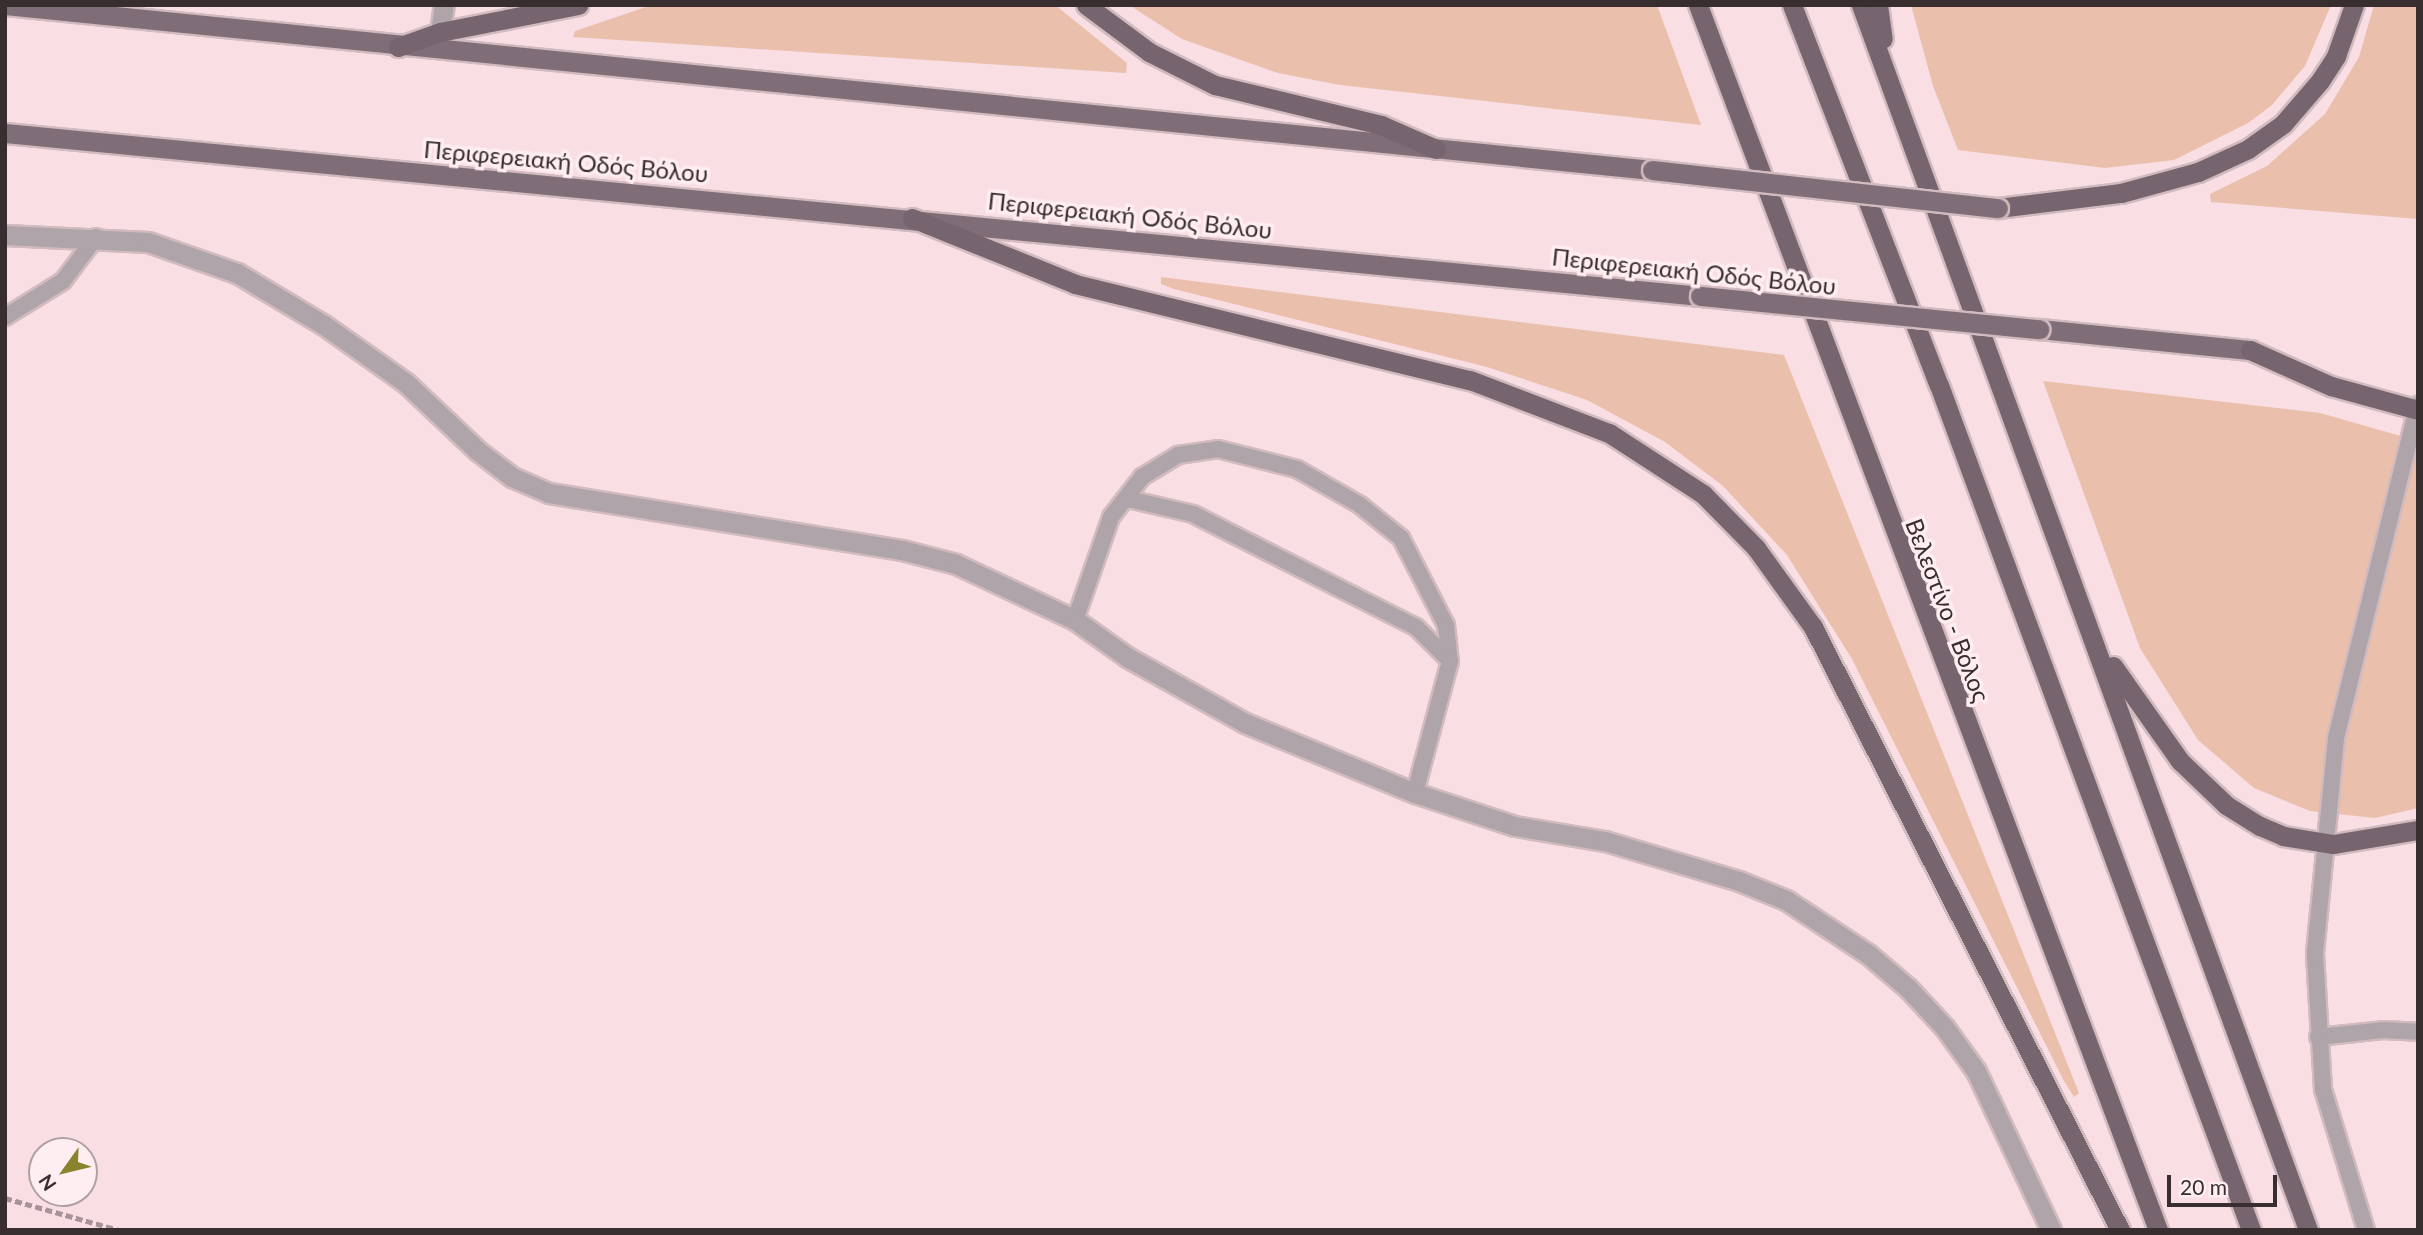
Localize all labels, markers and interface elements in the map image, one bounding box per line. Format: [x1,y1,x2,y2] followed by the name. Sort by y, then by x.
[423,134,709,188] street label: Περιφερειακή Οδός Βόλου
[987,186,1273,244] street label: Περιφερειακή Οδός Βόλου
[1551,242,1837,300] street label: Περιφερειακή Οδός Βόλου
[1900,514,1996,706] street label: Βελεστίνο - Βόλος
[28,1137,98,1207] north arrow
[2171,1162,2281,1206] scale bar
[33,1170,60,1195] text: N
[2180,1174,2227,1199] text: 20 m

